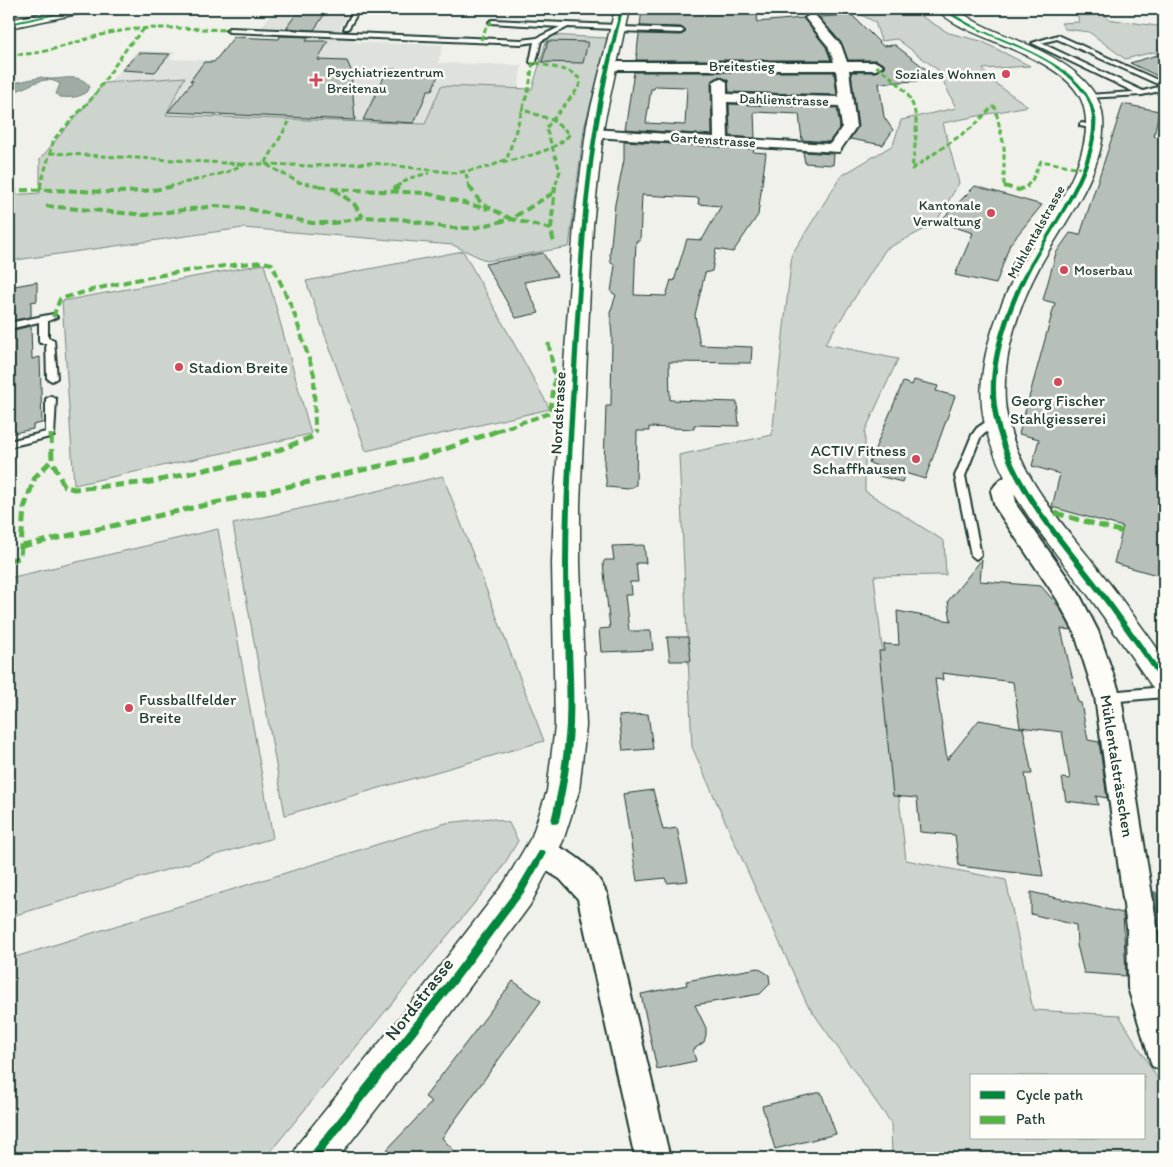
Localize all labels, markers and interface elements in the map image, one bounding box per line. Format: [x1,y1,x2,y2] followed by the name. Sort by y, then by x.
[709,58,776,75] street label: Breitestieg
[327,64,445,97] place label: Psychiatriezentrum Breitenau
[895,66,996,83] place label: Soziales Wohnen
[1000,68,1012,80] marker: Soziales Wohnen
[309,73,323,87] marker: Psychiatriezentrum Breitenau
[739,90,829,110] street label: Dahlienstrasse
[670,129,757,151] street label: Gartenstrasse
[1003,182,1069,282] street label: Mühlentalstrasse
[913,197,982,230] place label: Kantonale Verwaltung
[985,207,997,219] marker: Kantonale Verwaltung
[1074,262,1133,279] place label: Moserbau
[1058,264,1070,276] marker: Moserbau
[189,358,288,377] place label: Stadion Breite
[173,361,185,373] marker: Stadion Breite
[546,371,570,455] street label: Nordstrasse
[1052,376,1064,388] marker: Georg Fischer Stahlgiesserei
[1010,391,1106,428] place label: Georg Fischer Stahlgiesserei
[811,441,906,478] place label: ACTIV Fitness Schaffhausen
[910,453,922,465] marker: ACTIV Fitness Schaffhausen
[139,690,237,727] place label: Fussballfelder Breite
[1096,693,1138,839] street label: Mühlentalsträsschen
[123,702,135,714] marker: Fussballfelder Breite
[380,953,458,1045] street label: Nordstrasse
[970,1074,1146,1140] legend
[1016,1086,1083,1104] text: Cycle path
[1016,1110,1045,1128] text: Path

